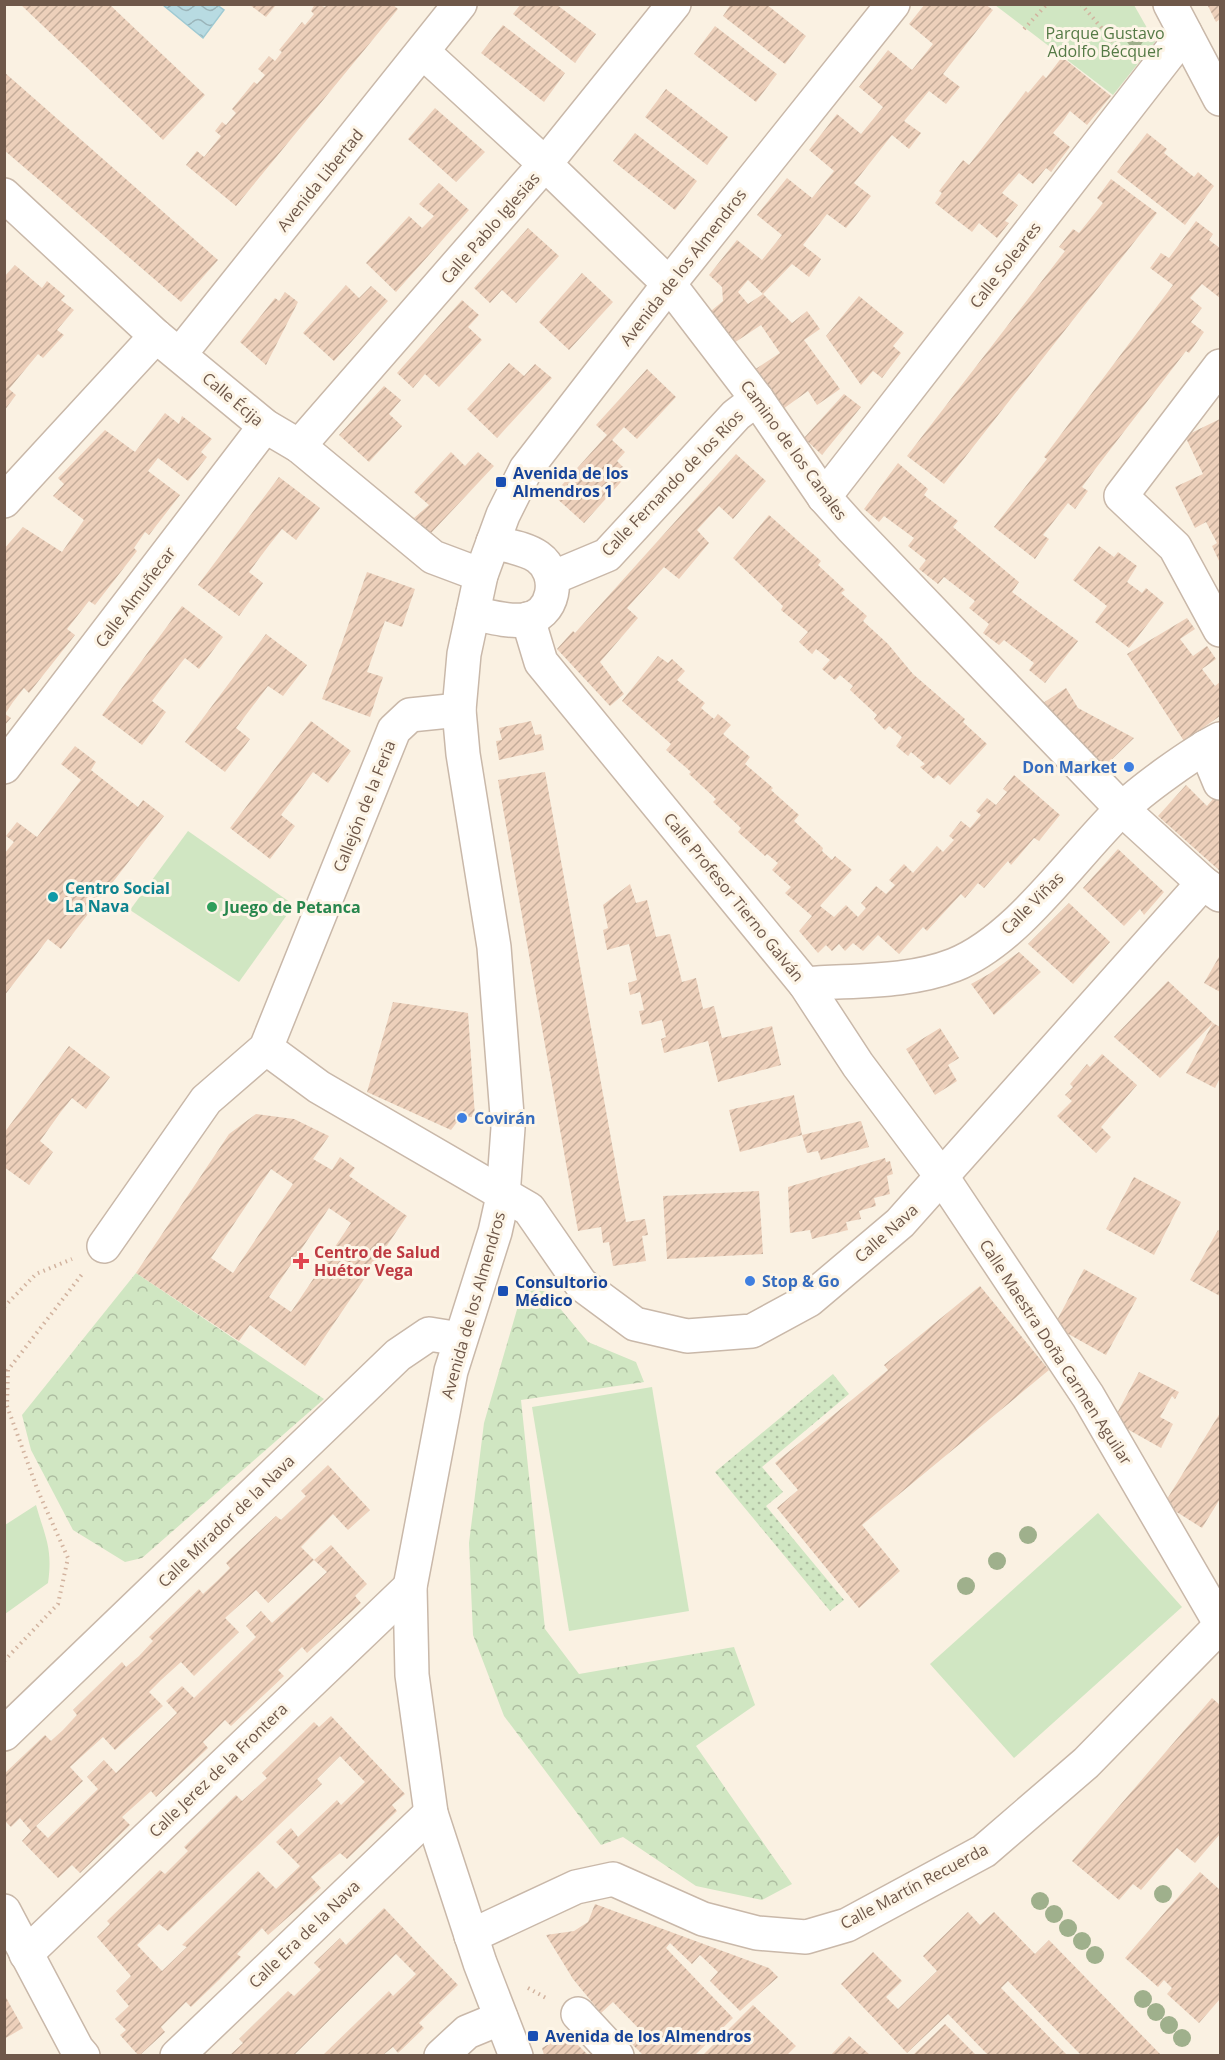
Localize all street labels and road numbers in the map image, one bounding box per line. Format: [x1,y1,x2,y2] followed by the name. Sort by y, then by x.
[272,124,368,236] street label: Avenida Libertad
[436,168,544,288] street label: Calle Pablo Iglesias
[615,184,751,350] street label: Avenida de los Almendros
[964,217,1046,313] street label: Calle Soleares
[198,367,268,431] street label: Calle Écija
[736,376,852,524] street label: Camino de los Canales
[596,405,748,561] street label: Calle Fernando de los Ríos
[90,542,180,652] street label: Calle Almuñecar
[328,737,400,875] street label: Callejón de la Feria
[659,808,809,986] street label: Calle Profesor Tierno Galván
[996,867,1068,939] street label: Calle Viñas
[850,1199,922,1267] street label: Calle Nava
[436,1209,510,1401] street label: Avenida de los Almendros
[975,1235,1138,1469] street label: Calle Maestra Doña Carmen Aguilar
[153,1450,299,1592] street label: Calle Mirador de la Nava
[144,1698,292,1842] street label: Calle Jerez de la Frontera
[836,1838,992,1934] street label: Calle Martín Recuerda
[244,1875,364,1993] street label: Calle Era de la Nava

